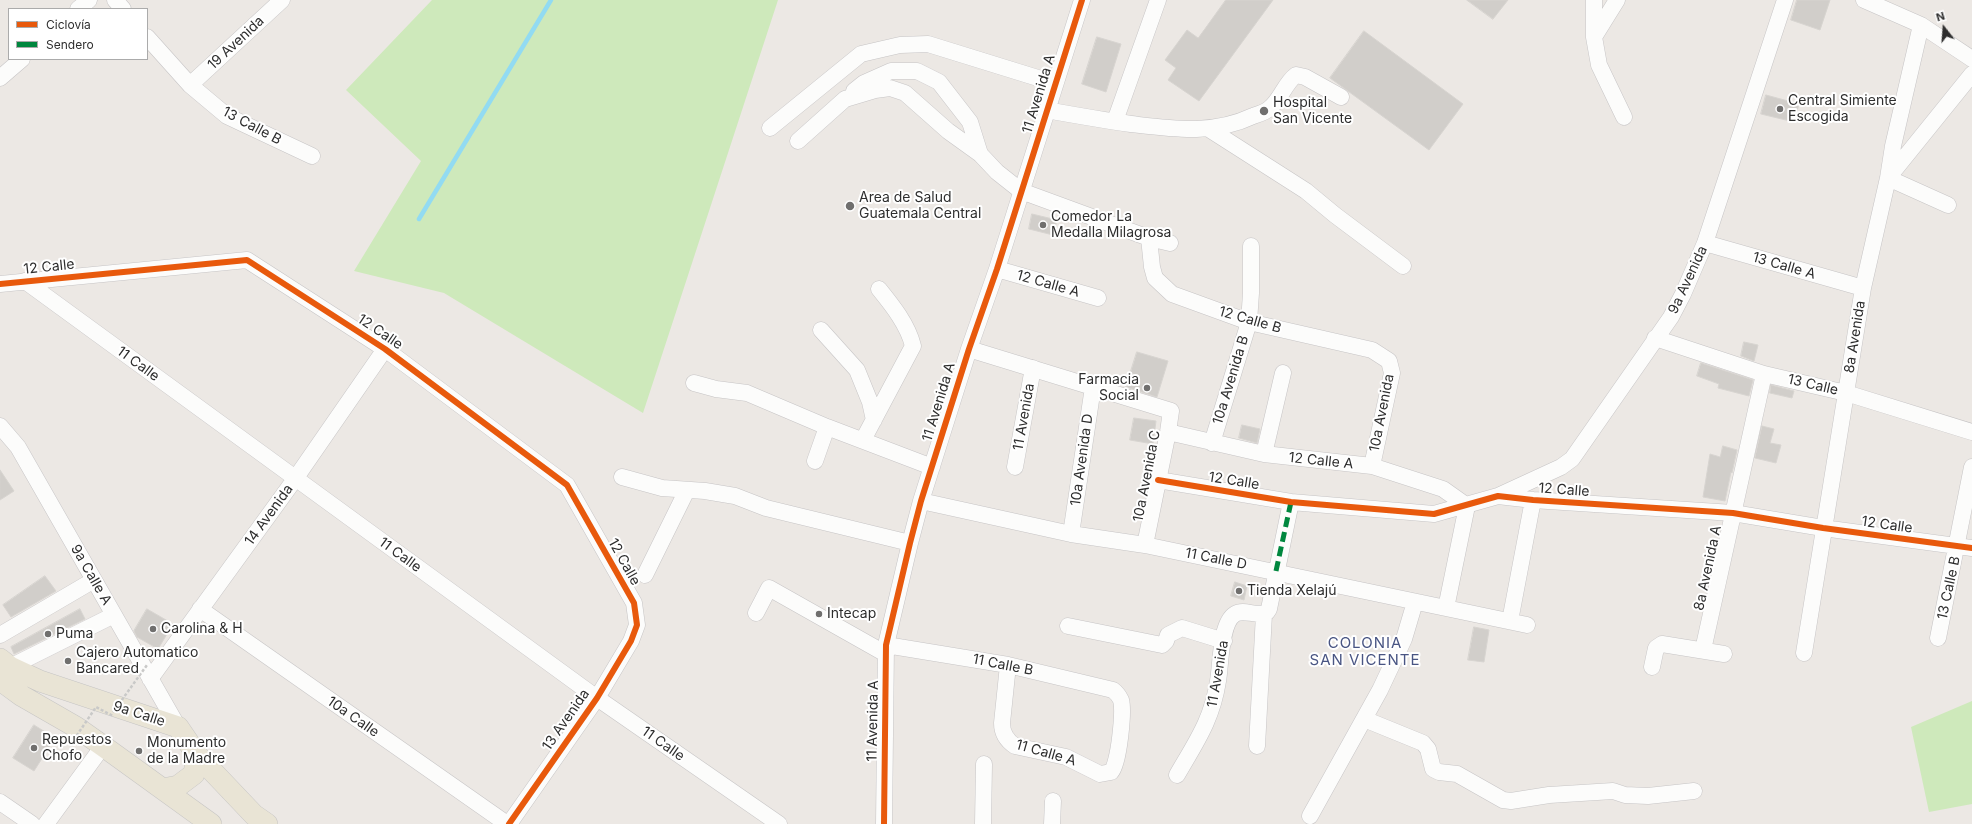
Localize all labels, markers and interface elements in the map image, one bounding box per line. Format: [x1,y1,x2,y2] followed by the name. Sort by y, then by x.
[8,8,148,60] legend
[1924,8,1964,48] north arrow
[1934,9,1947,24] text: N
[204,13,268,73] street label: 19 Avenida
[46,17,91,32] text: Ciclovía
[46,37,94,52] text: Sendero
[1019,53,1059,135] street label: 11 Avenida A
[1788,93,1897,126] place label: Central Simiente Escogida
[1273,95,1352,128] place label: Hospital San Vicente
[220,103,284,149] street label: 13 Calle B
[1775,104,1785,114] marker: Central Simiente Escogida
[1258,105,1270,117] marker: Hospital San Vicente
[859,190,981,222] place label: Area de Salud Guatemala Central
[844,200,856,212] marker: Area de Salud Guatemala Central
[1051,209,1171,242] place label: Comedor La Medalla Milagrosa
[1038,220,1048,230] marker: Comedor La Medalla Milagrosa
[1665,243,1711,317] street label: 9a Avenida
[1750,249,1818,283] street label: 13 Calle A
[23,256,75,278] street label: 12 Calle
[1015,267,1081,301] street label: 12 Calle A
[1841,300,1869,374] street label: 8a Avenida
[1217,303,1283,337] street label: 12 Calle B
[354,311,406,353] street label: 12 Calle
[1210,334,1252,426] street label: 10a Avenida B
[114,343,162,385] street label: 11 Calle
[919,361,959,443] street label: 11 Avenida A
[1786,371,1840,399] street label: 13 Calle
[1078,372,1139,404] place label: Farmacia Social
[1366,373,1398,453] street label: 10a Avenida
[1010,382,1038,452] street label: 11 Avenida
[1142,383,1152,393] marker: Farmacia Social
[1067,413,1097,507] street label: 10a Avenida D
[1130,429,1164,523] street label: 10a Avenida C
[1288,449,1354,473] street label: 12 Calle A
[1207,469,1261,493] street label: 12 Calle
[1538,480,1590,500] street label: 12 Calle
[241,481,297,549] street label: 14 Avenida
[1860,513,1914,537] street label: 12 Calle
[1691,524,1725,612] street label: 8a Avenida A
[376,534,424,576] street label: 11 Calle
[604,536,644,588] street label: 12 Calle
[67,542,115,608] street label: 9a Calle A
[1184,545,1248,573] street label: 11 Calle D
[1934,555,1964,621] street label: 13 Calle B
[1247,583,1336,599] place label: Tienda Xelajú
[1234,586,1244,596] marker: Tienda Xelajú
[827,606,876,622] place label: Intecap
[814,609,824,619] marker: Intecap
[161,621,243,637] place label: Carolina & H
[148,624,158,634] marker: Carolina & H
[56,626,93,642] place label: Puma
[43,629,53,639] marker: Puma
[1310,634,1420,669] district label: COLONIA SAN VICENTE
[1204,639,1232,709] street label: 11 Avenida
[76,645,198,678] place label: Cajero Automatico Bancared
[971,651,1035,679] street label: 11 Calle B
[63,656,73,666] marker: Cajero Automatico Bancared
[864,680,882,762] street label: 11 Avenida A
[539,686,593,754] street label: 13 Avenida
[324,693,382,741] street label: 10a Calle
[111,698,167,730] street label: 9a Calle
[638,723,688,765] street label: 11 Calle
[42,732,112,764] place label: Repuestos Chofo
[147,735,226,768] place label: Monumento de la Madre
[1014,736,1078,770] street label: 11 Calle A
[29,743,39,753] marker: Repuestos Chofo
[134,746,144,756] marker: Monumento de la Madre

